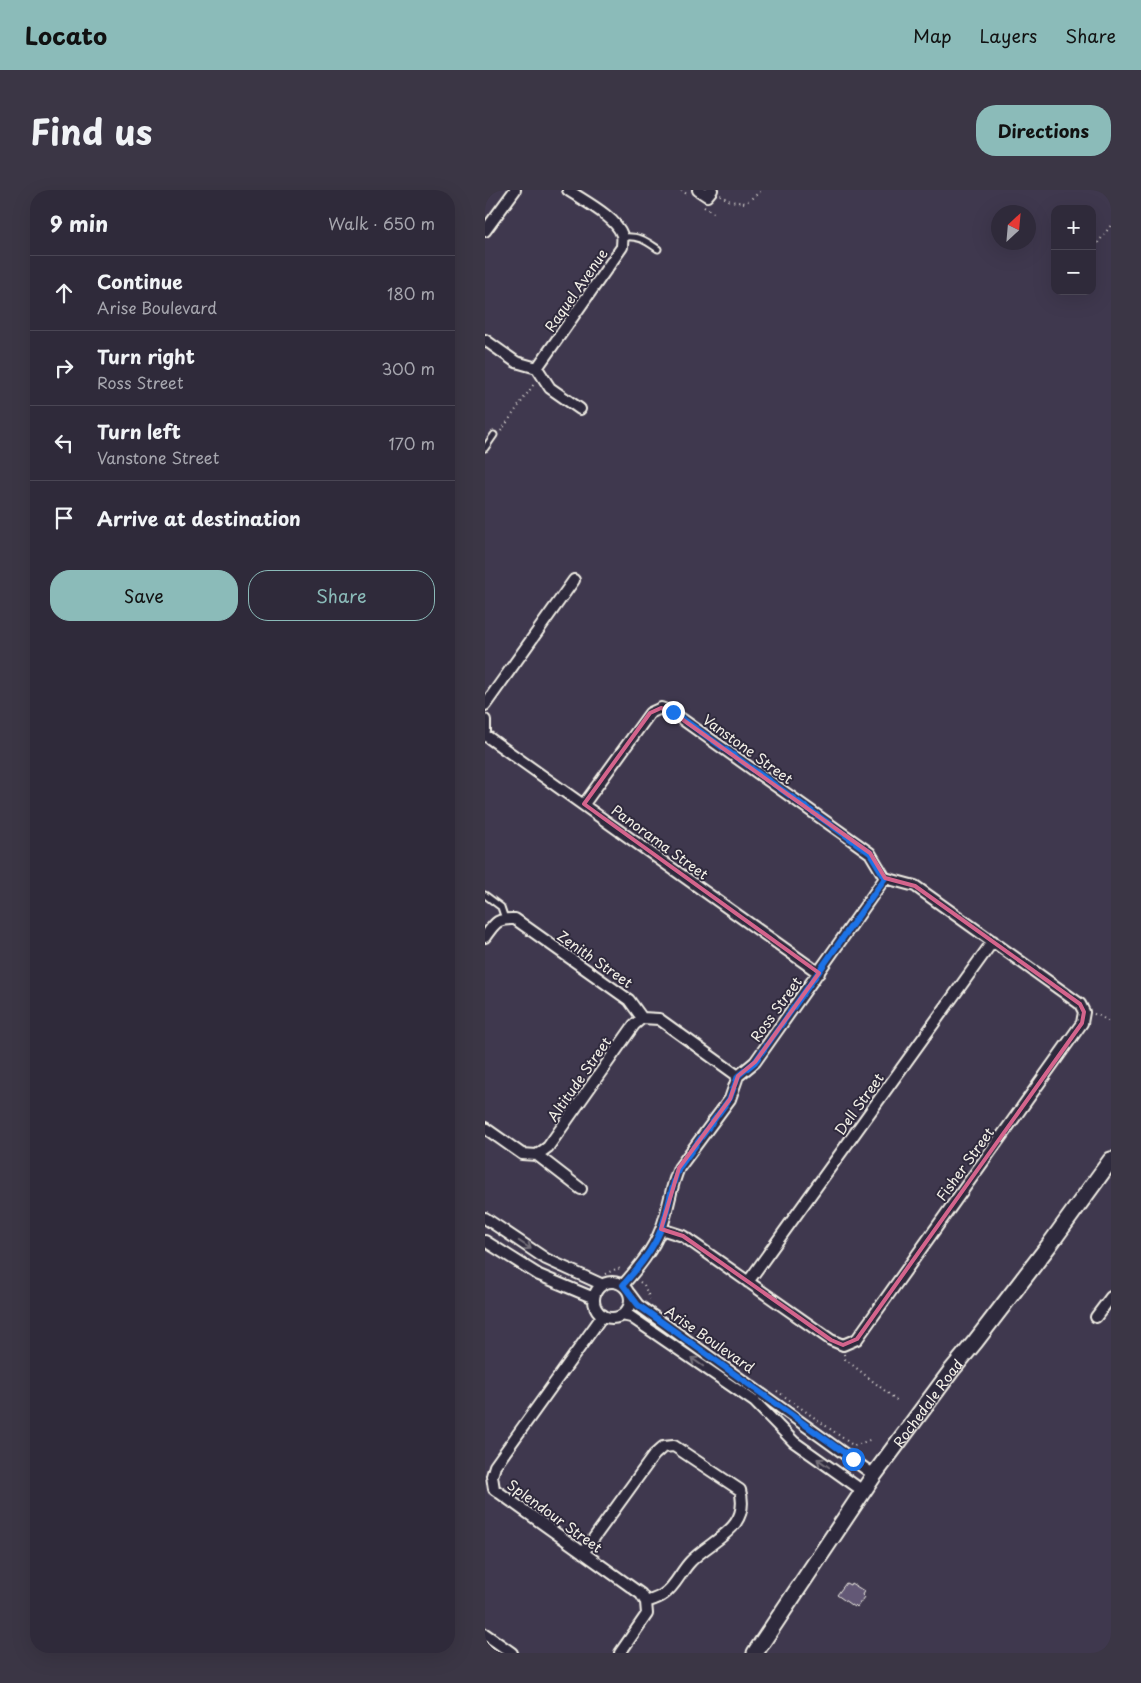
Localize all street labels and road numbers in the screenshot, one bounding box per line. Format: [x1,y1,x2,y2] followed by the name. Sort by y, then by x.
[539,244,613,336] street label: Raquel Avenue
[699,709,798,789] street label: Vanstone Street
[607,800,713,885] street label: Panorama Street
[553,925,637,993] street label: Zenith Street
[745,972,807,1046] street label: Ross Street
[542,1032,616,1126] street label: Altitude Street
[829,1068,889,1139] street label: Dell Street
[931,1122,999,1205] street label: Fisher Street
[661,1300,759,1378] street label: Arise Boulevard
[888,1354,968,1451] street label: Rochedale Road
[503,1474,607,1558] street label: Splendour Street

